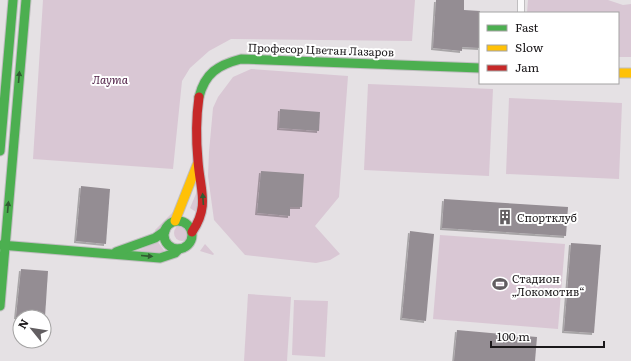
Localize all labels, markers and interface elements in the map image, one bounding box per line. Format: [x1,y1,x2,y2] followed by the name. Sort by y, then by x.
[479,12,619,84] legend
[515,18,539,36] text: Fast
[248,38,394,60] street label: Професор Цветан Лазаров
[515,38,544,56] text: Slow
[515,58,540,76] text: Jam
[16,71,23,83] one-way arrow
[92,71,129,87] park label: Лаута
[199,193,206,205] one-way arrow
[5,201,12,213] one-way arrow
[496,208,514,226] building icon: Спортклуб
[517,209,577,225] place label: Спортклуб
[141,253,153,260] one-way arrow
[512,270,585,299] place label: Стадион „Локомотив“
[491,275,509,293] sports icon: Стадион „Локомотив“
[12,309,52,349] north arrow
[13,316,32,331] text: N
[491,323,604,349] scale bar
[497,327,530,345] text: 100 m

